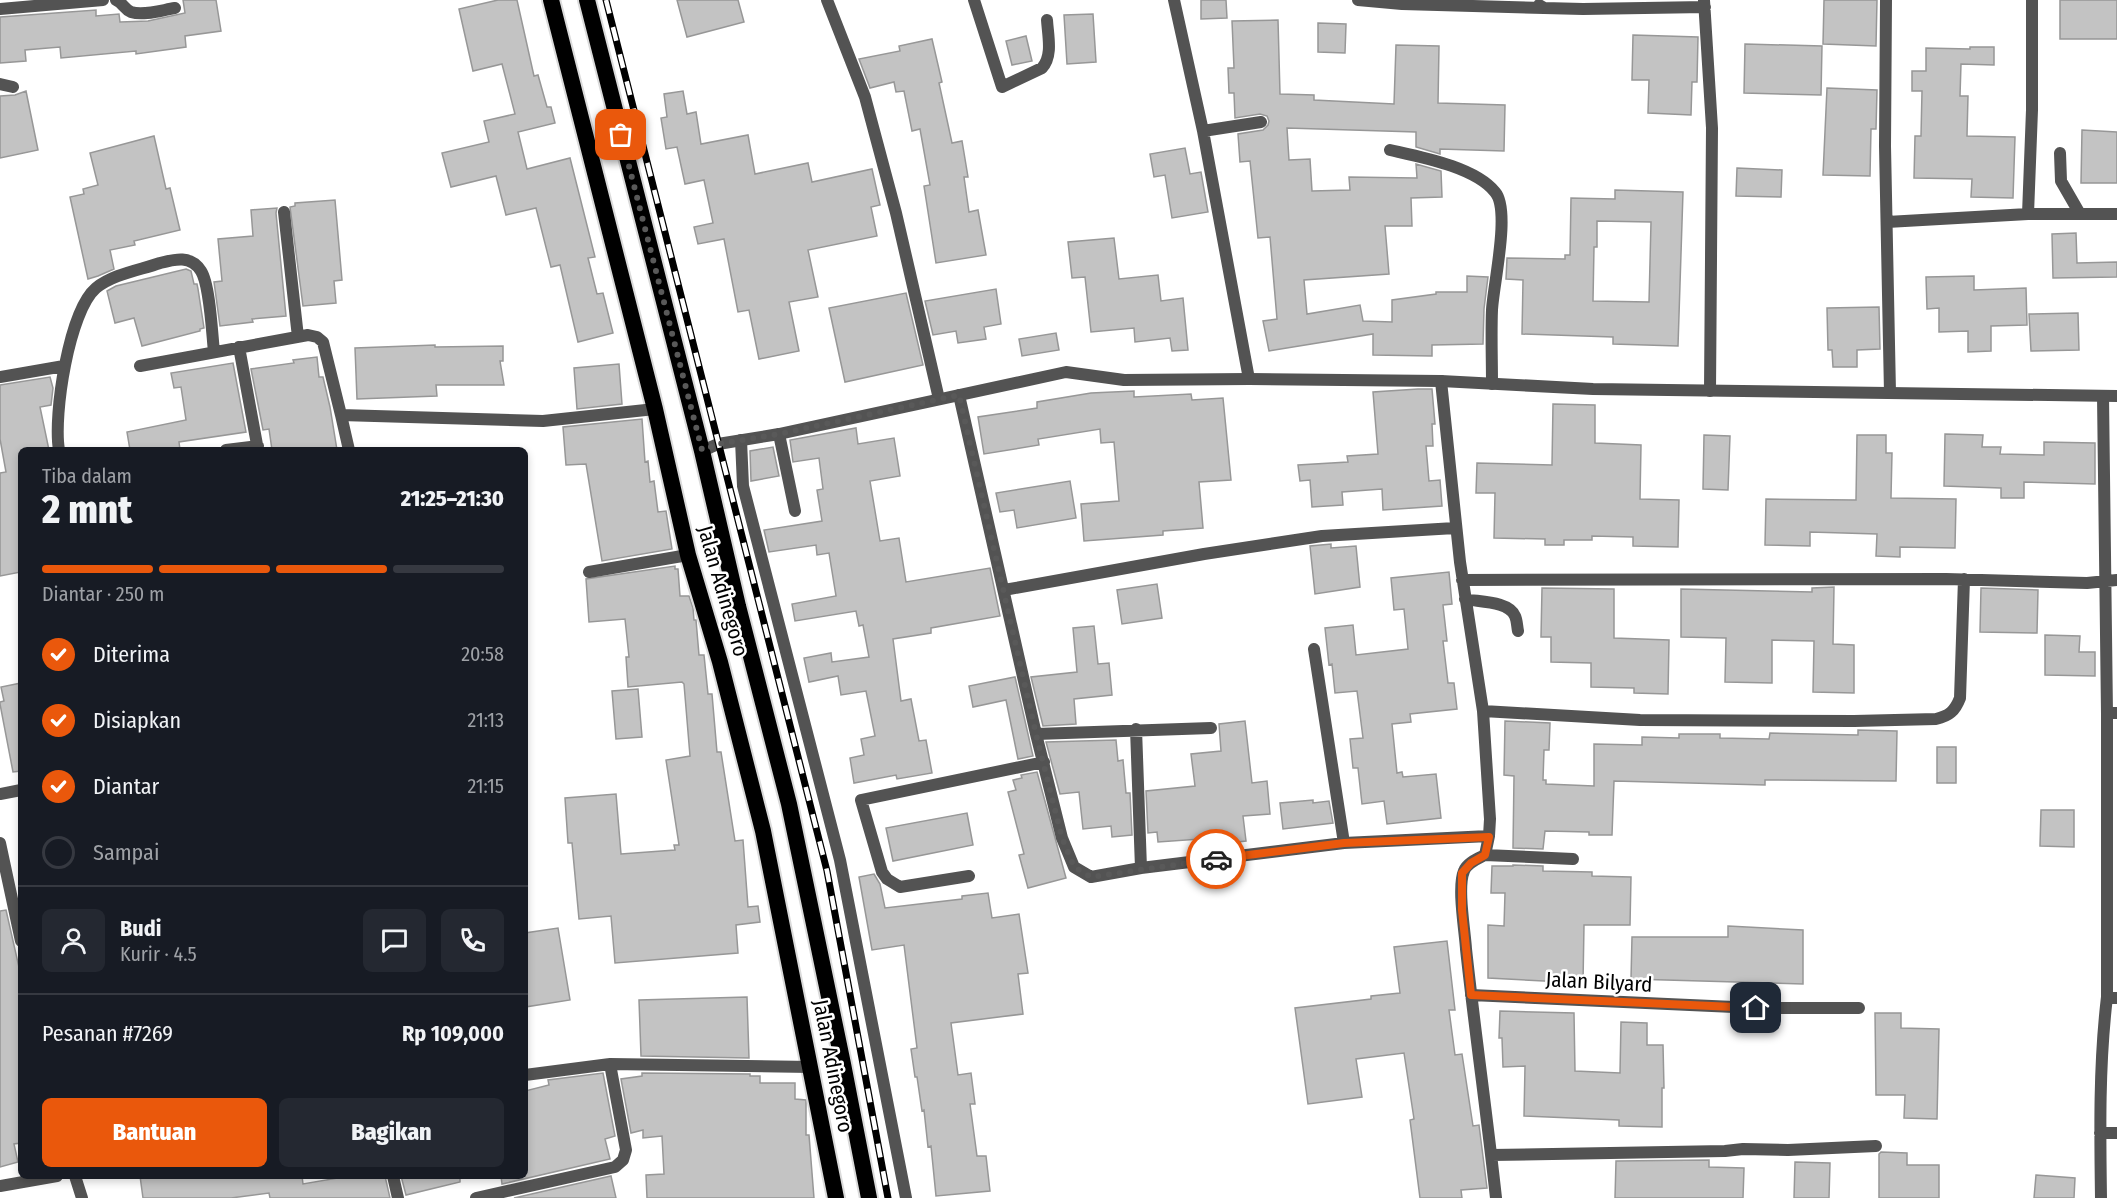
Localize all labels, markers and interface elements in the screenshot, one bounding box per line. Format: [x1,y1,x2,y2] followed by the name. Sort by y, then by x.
[595,109,646,160] pin
[604,118,637,151] icon: bag
[42,464,132,488] text: Tiba dalam
[401,485,504,512] text: 21:25–21:30
[42,487,132,533] text: 2 mnt
[692,523,754,659] street label: Jalan Adinegoro
[42,582,164,606] text: Diantar · 250 m
[42,638,75,671] icon: check
[93,641,170,668] text: Diterima
[461,642,504,666] text: 20:58
[42,704,75,737] icon: check
[93,707,181,734] text: Disiapkan
[468,708,504,732] text: 21:13
[42,770,75,803] icon: check
[93,773,159,800] text: Diantar
[467,774,504,798] text: 21:15
[1186,829,1246,889] courier
[93,839,159,866] text: Sampai
[1200,843,1233,876] icon: car
[42,909,105,972] button: person
[363,909,426,972] button: chat
[441,909,504,972] button: phone
[120,915,161,942] text: Budi
[120,942,197,966] text: Kurir · 4.5
[1545,966,1653,998] street label: Jalan Bilyard
[1730,982,1781,1033] pin
[1739,991,1772,1024] icon: home
[807,997,859,1135] street label: Jalan Adinegoro
[42,1020,173,1047] text: Pesanan #7269
[402,1020,504,1047] text: Rp 109,000
[42,1098,267,1167] button: Bantuan
[279,1098,504,1167] button: Bagikan

